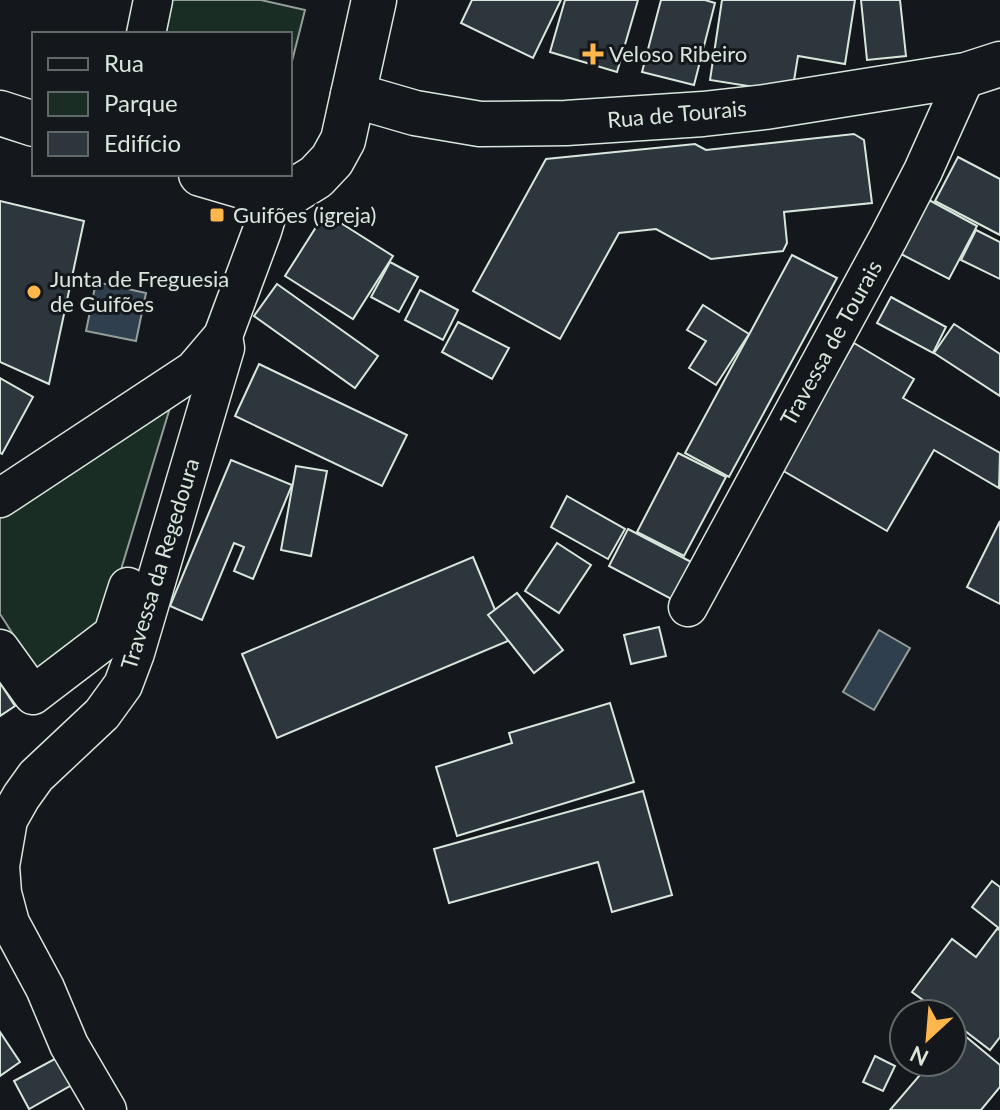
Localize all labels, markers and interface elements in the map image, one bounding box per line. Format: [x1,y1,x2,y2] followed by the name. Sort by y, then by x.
[32,32,292,176] legend
[609,40,747,67] place label: Veloso Ribeiro
[584,45,602,63] marker: Veloso Ribeiro
[104,48,144,77] text: Rua
[104,88,178,117] text: Parque
[606,94,748,133] street label: Rua de Tourais
[104,128,181,157] text: Edifício
[233,201,377,228] place label: Guifões (igreja)
[208,206,226,224] marker: Guifões (igreja)
[774,255,887,430] street label: Travessa de Tourais
[50,265,229,317] place label: Junta de Freguesia de Guifões
[25,283,43,301] marker: Junta de Freguesia de Guifões
[114,455,205,673] street label: Travessa da Regedoura
[888,998,968,1078] north arrow
[905,1041,933,1072] text: N

